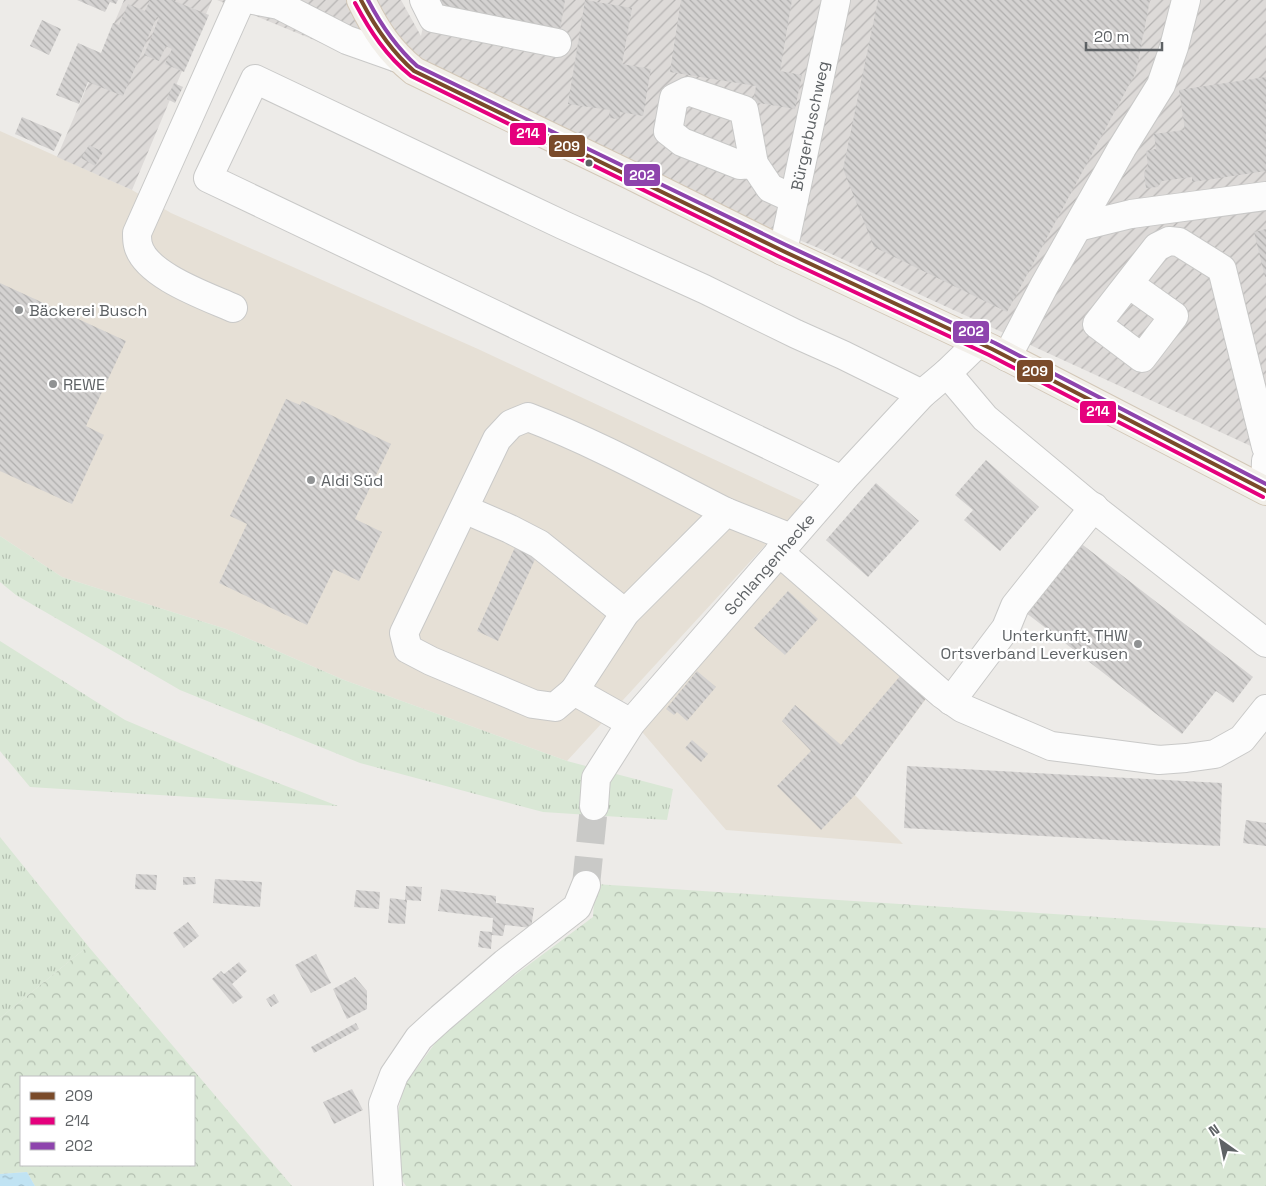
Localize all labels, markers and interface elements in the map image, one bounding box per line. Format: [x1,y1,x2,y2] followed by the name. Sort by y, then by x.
[1086,20,1162,52] scale bar
[1094,27,1129,46] text: 20 m
[786,59,834,193] street label: Bürgerbuschweg
[509,122,547,146] line badge: 214
[516,124,540,142] text: 214
[548,134,586,158] line badge: 209
[554,137,580,155] text: 209
[584,158,594,168] unlabelled marker
[623,163,661,187] line badge: 202
[629,166,655,184] text: 202
[29,300,147,321] place label: Bäckerei Busch
[13,304,25,316] marker: Bäckerei Busch
[952,320,990,344] line badge: 202
[958,322,984,340] text: 202
[1016,359,1054,383] line badge: 209
[1022,362,1048,380] text: 209
[63,374,105,395] place label: REWE
[47,378,59,390] marker: REWE
[1079,400,1117,424] line badge: 214
[1086,402,1110,420] text: 214
[321,470,383,491] place label: Aldi Süd
[305,474,317,486] marker: Aldi Süd
[720,509,820,620] street label: Schlangenhecke
[941,625,1128,664] place label: Unterkunft, THW Ortsverband Leverkusen
[1132,638,1144,650] marker: Unterkunft, THW Ortsverband Leverkusen
[20,1076,195,1166] legend
[65,1086,93,1105] text: 209
[65,1111,90,1130] text: 214
[1196,1116,1246,1166] north arrow
[1205,1120,1223,1140] text: N
[65,1136,93,1155] text: 202

